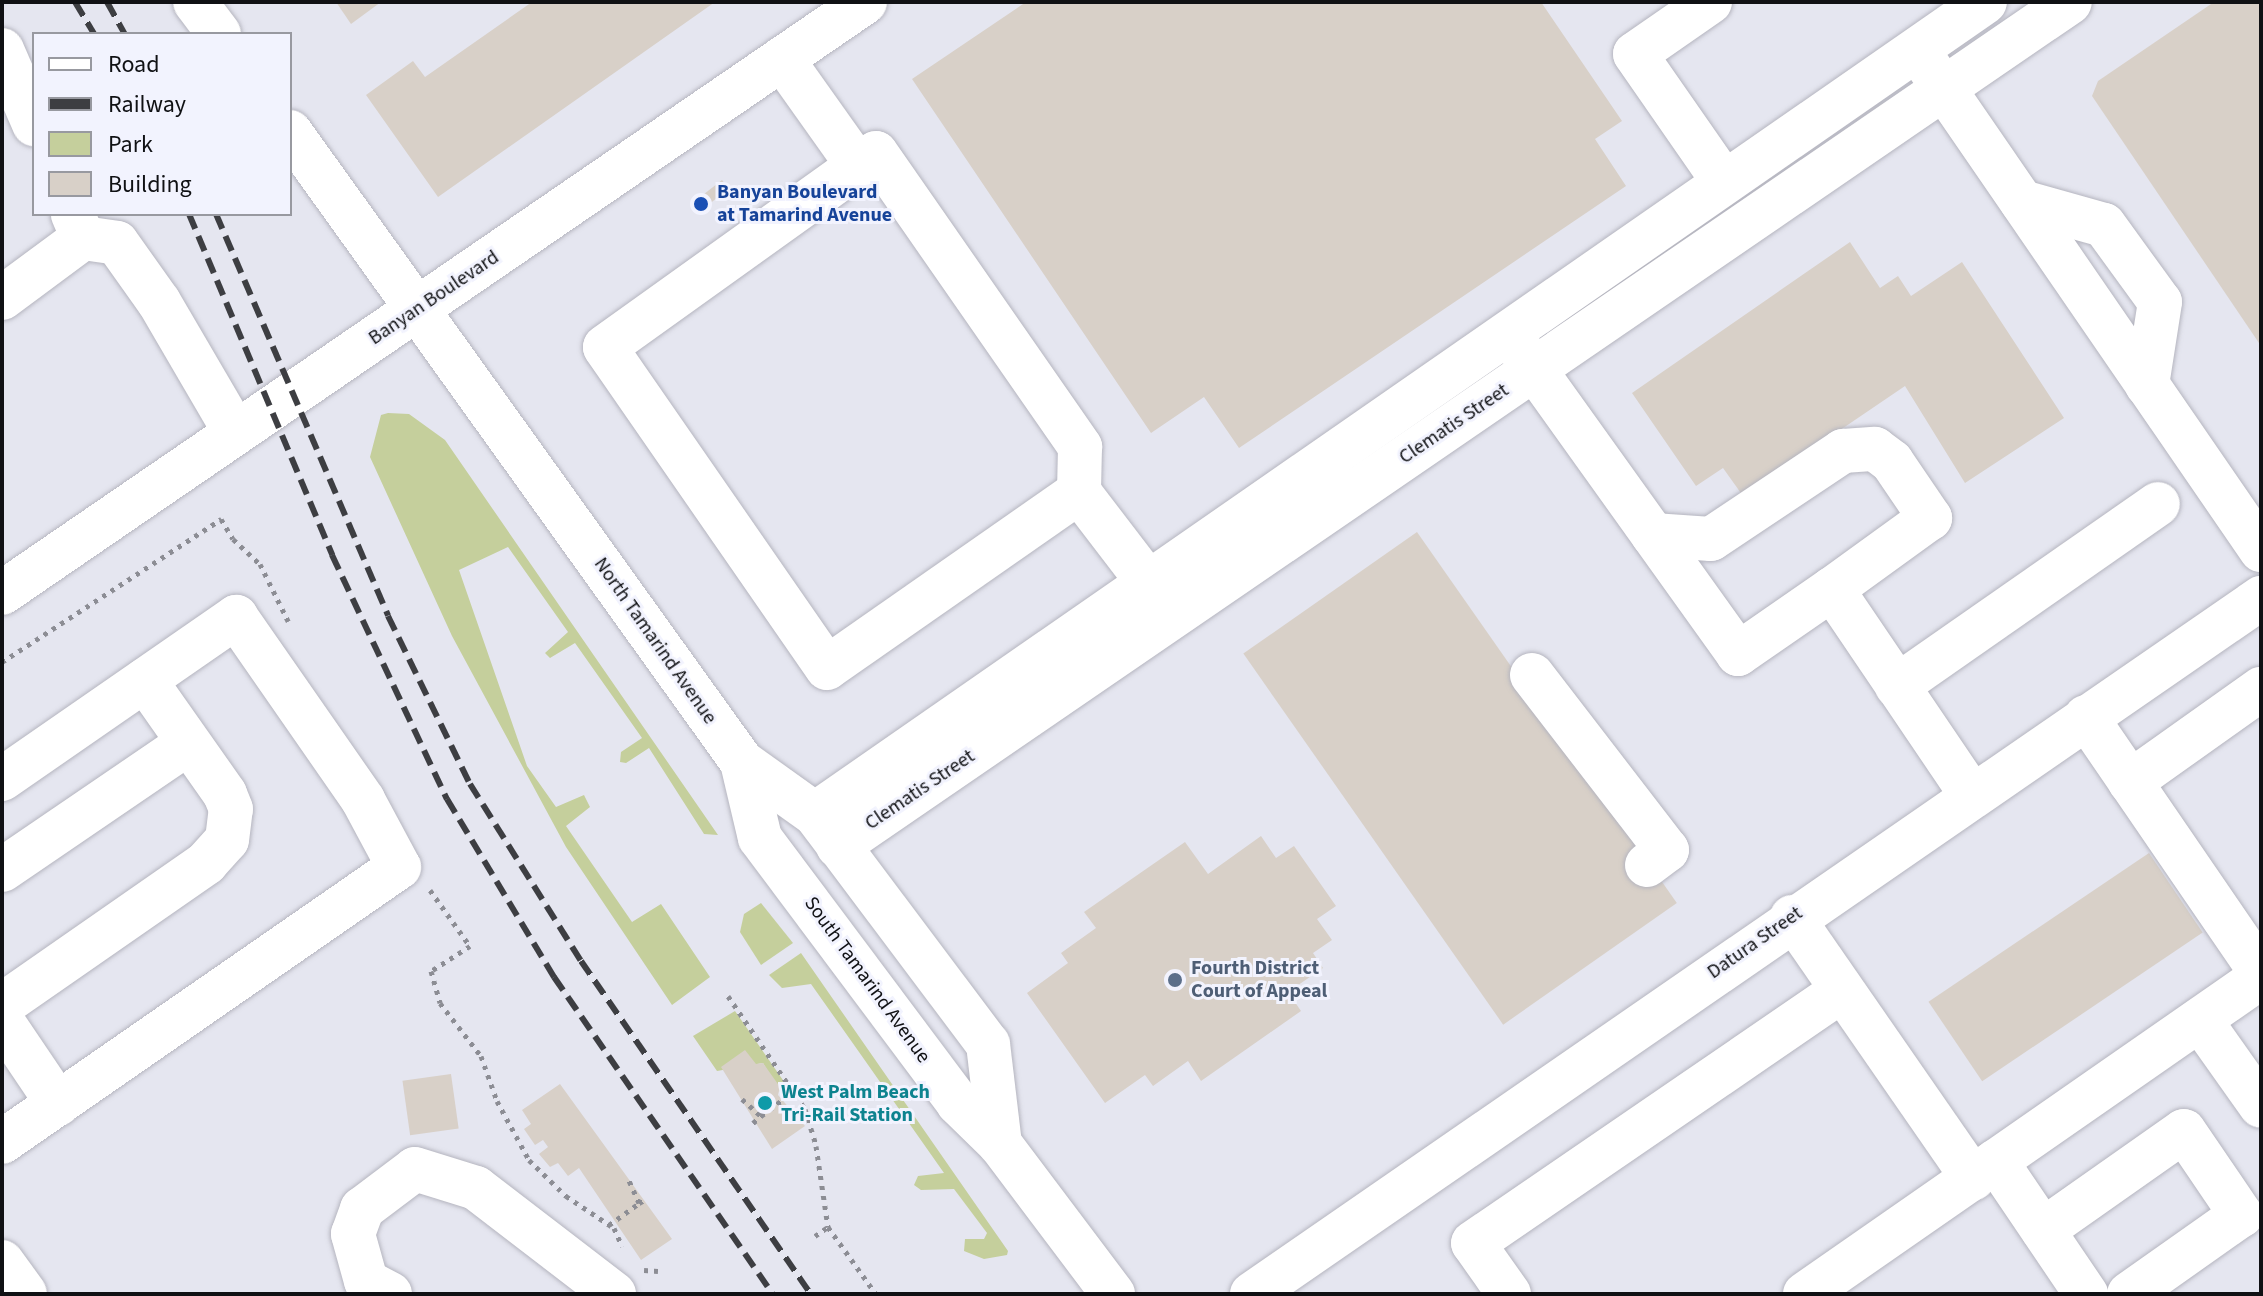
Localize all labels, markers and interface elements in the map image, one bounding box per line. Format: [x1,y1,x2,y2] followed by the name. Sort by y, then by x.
[32,32,292,216] legend
[108,47,160,82] text: Road
[108,87,186,122] text: Railway
[108,127,153,162] text: Park
[108,167,192,202] text: Building
[717,180,892,227] place label: Banyan Boulevard at Tamarind Avenue
[692,195,710,213] marker: Banyan Boulevard at Tamarind Avenue
[364,245,504,351] street label: Banyan Boulevard
[1395,379,1513,469] street label: Clematis Street
[588,553,722,729] street label: North Tamarind Avenue
[861,745,979,835] street label: Clematis Street
[799,892,935,1068] street label: South Tamarind Avenue
[1703,902,1807,984] street label: Datura Street
[1191,956,1327,1003] place label: Fourth District Court of Appeal
[1166,971,1184,989] marker: Fourth District Court of Appeal
[781,1080,930,1127] place label: West Palm Beach Tri-Rail Station
[756,1094,774,1112] marker: West Palm Beach Tri-Rail Station

